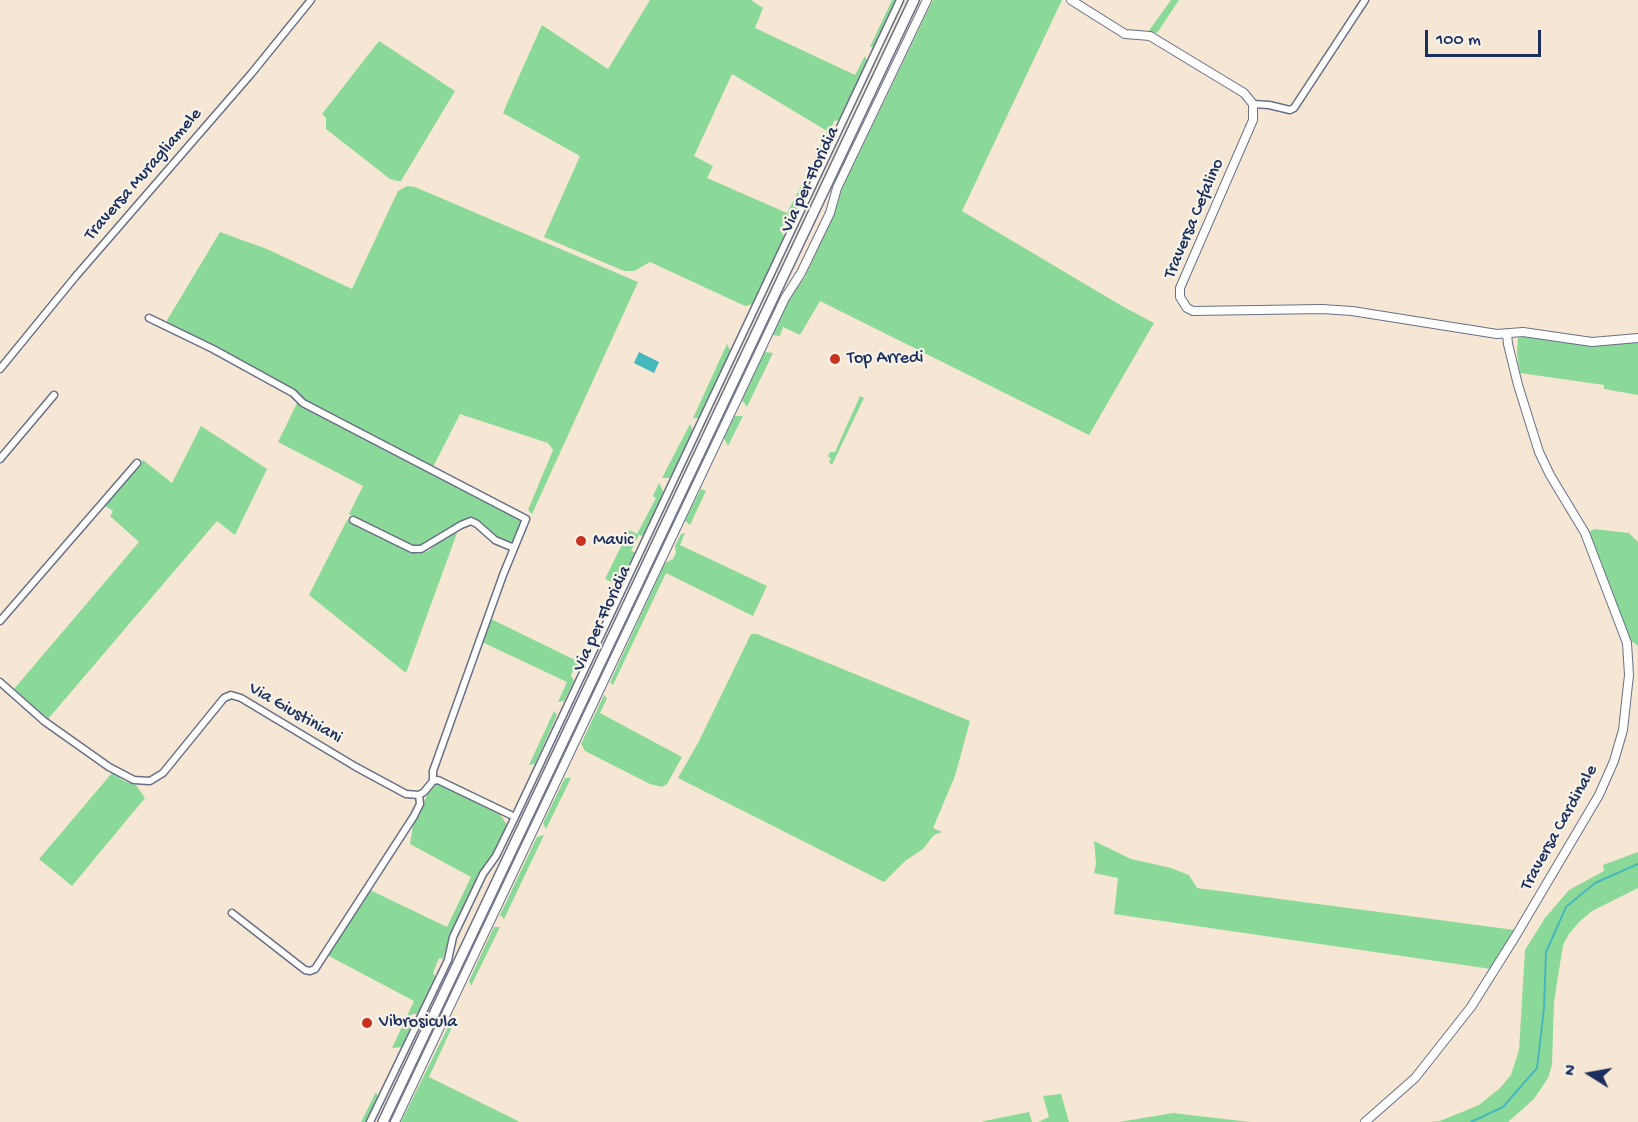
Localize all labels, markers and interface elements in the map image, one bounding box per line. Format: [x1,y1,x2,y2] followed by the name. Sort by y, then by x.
[1428,18,1544,56] scale bar
[1436,30,1481,51] text: 100 m
[81,104,207,246] street label: Traversa Muragliamele
[777,124,845,236] street label: Via per Floridia
[1160,156,1230,282] street label: Traversa Cefalino
[847,348,923,370] place label: Top Arredi
[828,352,842,366] marker: Top Arredi
[593,530,633,552] place label: Mavic
[574,534,588,548] marker: Mavic
[569,563,637,675] street label: Via per Floridia
[244,678,346,750] street label: Via Giustiniani
[1517,761,1603,895] street label: Traversa Cardinale
[379,1012,457,1034] place label: Vibrosicula
[360,1016,374,1030] marker: Vibrosicula
[1560,1044,1620,1104] north arrow
[1562,1064,1582,1077] text: N

